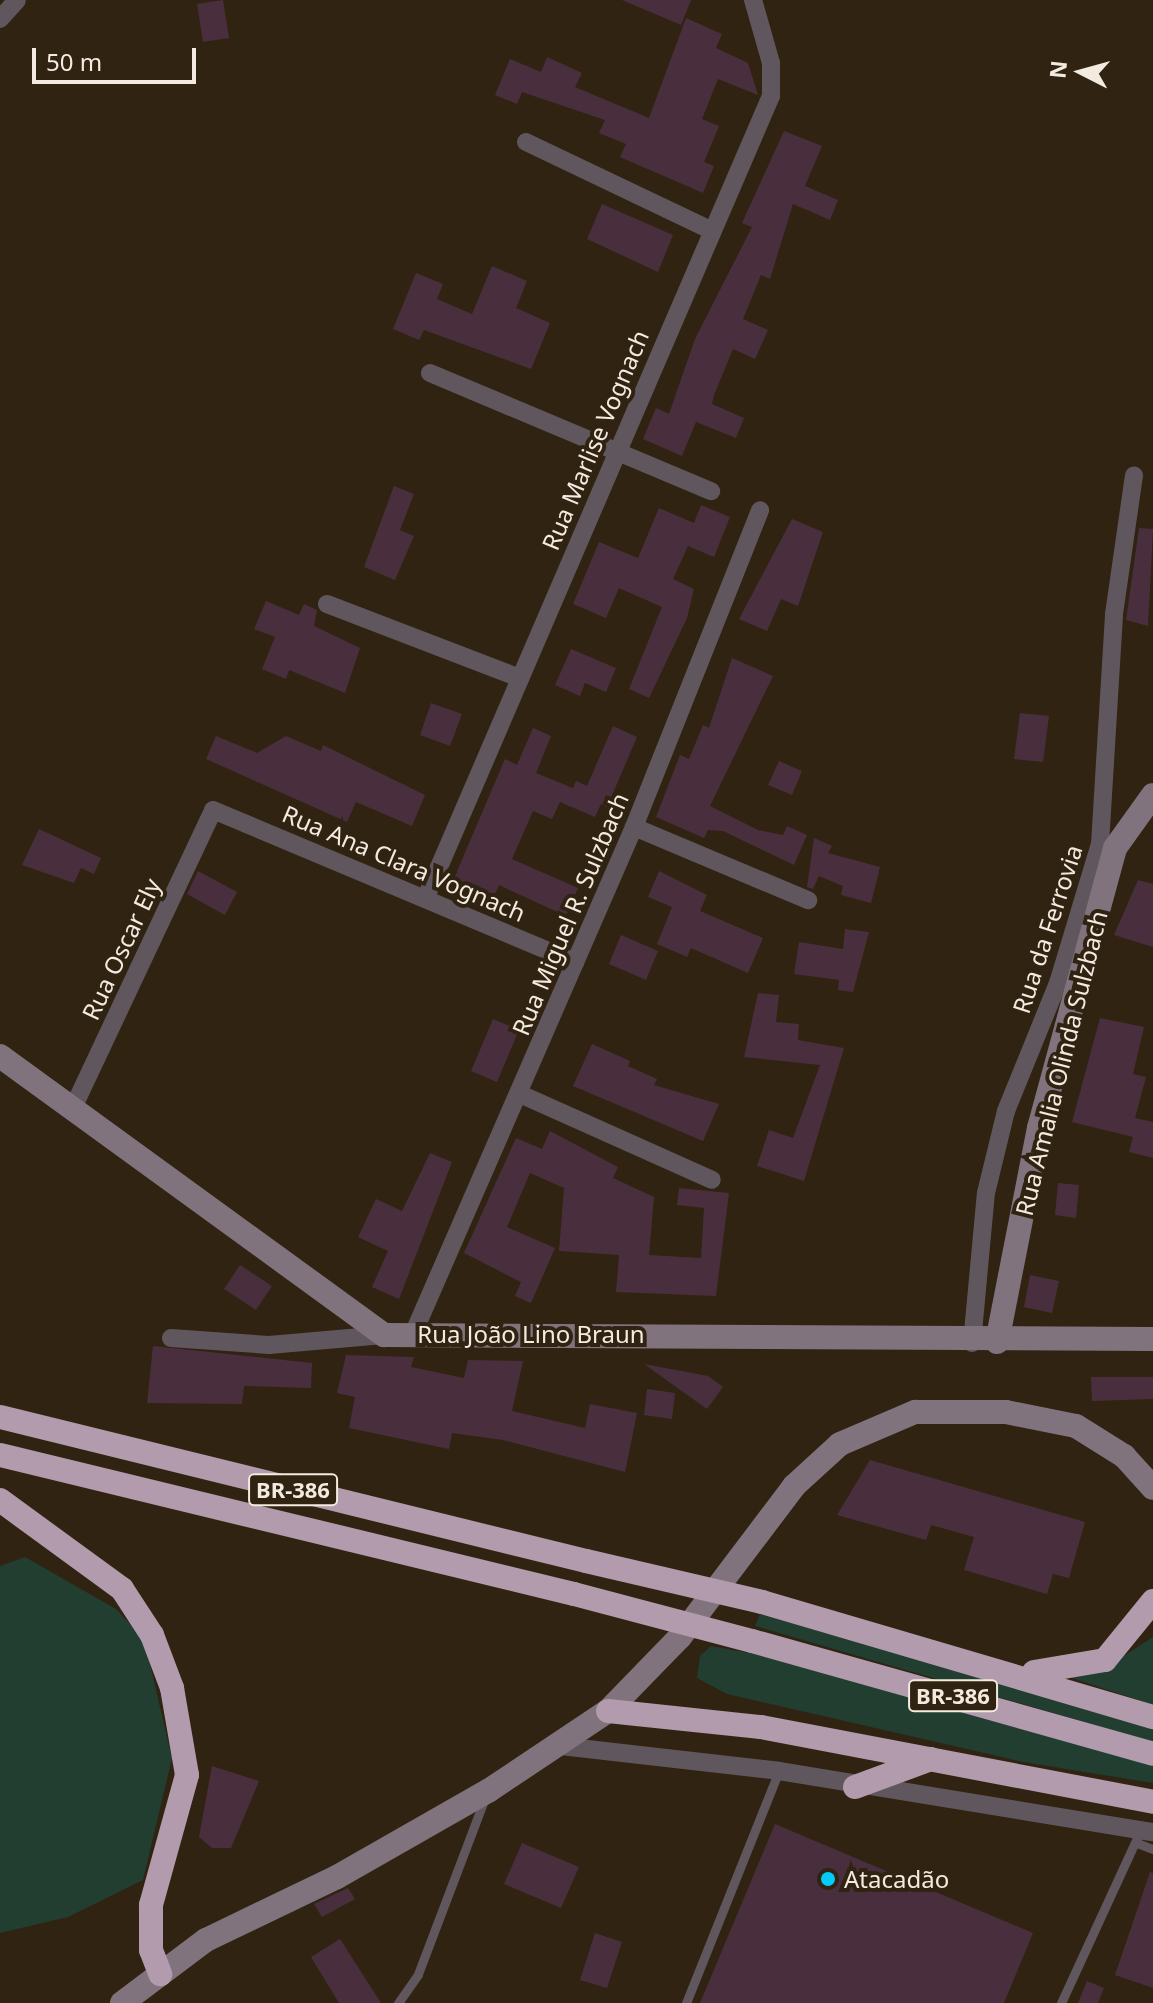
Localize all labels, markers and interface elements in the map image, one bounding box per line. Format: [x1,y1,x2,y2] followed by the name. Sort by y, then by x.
[36,32,200,82] scale bar
[1041,32,1121,112] north arrow
[46,45,102,78] text: 50 m
[1041,59,1073,80] text: N
[536,326,654,554] street label: Rua Marlise Vognach
[506,788,634,1040] street label: Rua Miguel R. Sulzbach
[278,799,530,927] street label: Rua Ana Clara Vognach
[1006,841,1088,1017] street label: Rua da Ferrovia
[76,874,166,1024] street label: Rua Oscar Ely
[1009,908,1113,1218] street label: Rua Amalia Olinda Sulzbach
[417,1320,645,1348] street label: Rua João Lino Braun
[247,1472,339,1508] road number: BR-386
[907,1678,999,1714] road number: BR-386
[844,1865,949,1893] place label: Atacadão
[819,1870,837,1888] marker: Atacadão

